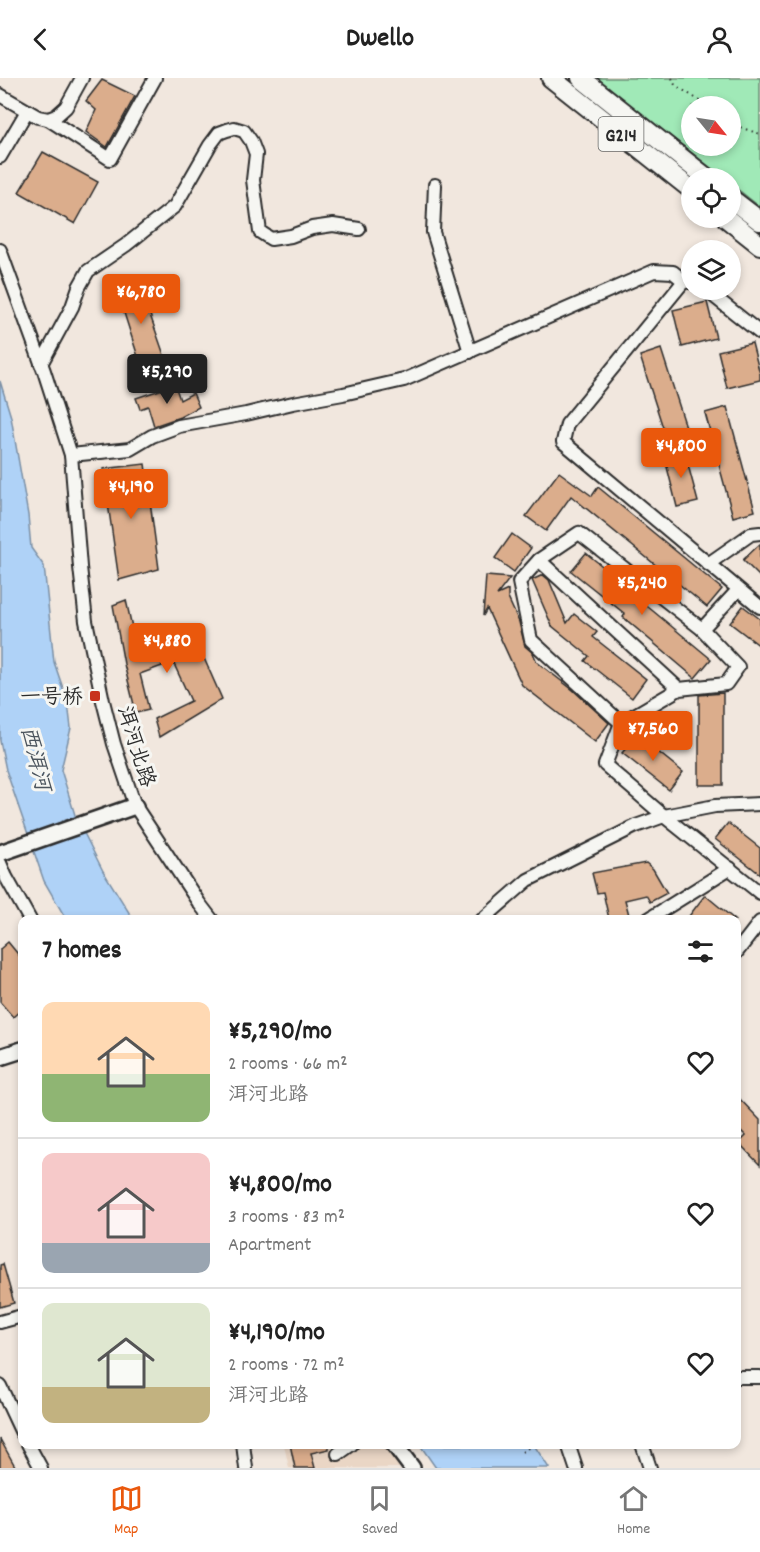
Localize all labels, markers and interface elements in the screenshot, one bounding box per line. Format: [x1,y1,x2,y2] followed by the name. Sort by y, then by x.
[346,20,414,59] text: Dwello
[24,23,57,56] icon: back
[703,23,736,56] icon: person
[681,96,741,156] north arrow
[681,96,741,300] map controls
[598,117,644,151] road number: G214
[681,168,741,228] button: locate
[681,240,741,300] button: layers
[92,274,190,325] pin: ¥6,780
[116,279,166,307] text: ¥6,780
[118,354,216,405] pin: ¥5,290
[141,359,193,387] text: ¥5,290
[632,428,730,479] pin: ¥4,800
[655,433,707,461] text: ¥4,800
[82,469,180,520] pin: ¥4,190
[108,474,154,502] text: ¥4,190
[593,565,691,616] pin: ¥5,240
[617,570,667,598] text: ¥5,240
[118,623,216,674] pin: ¥4,880
[143,628,191,656] text: ¥4,880
[20,684,83,714] place label: 一号桥
[88,689,102,703] marker: 一号桥
[108,702,161,791] street label: 洱河北路
[604,711,702,762] pin: ¥7,560
[627,716,679,744] text: ¥7,560
[11,723,57,798] water label: 西洱河
[42,933,122,970] text: 7 homes
[684,935,717,968] icon: filters
[228,1014,332,1051] text: ¥5,290/mo
[90,1026,162,1098] icon: home
[684,1046,717,1079] icon: heart
[228,1051,348,1079] text: 2 rooms · 66 m²
[228,1082,308,1110] text: 洱河北路
[228,1167,332,1204] text: ¥4,800/mo
[90,1177,162,1249] icon: home
[684,1197,717,1230] icon: heart
[228,1204,345,1232] text: 3 rooms · 83 m²
[228,1232,311,1260] text: Apartment
[228,1315,325,1352] text: ¥4,190/mo
[90,1327,162,1399] icon: home
[684,1347,717,1380] icon: heart
[228,1352,344,1380] text: 2 rooms · 72 m²
[228,1383,308,1411] text: 洱河北路
[110,1482,143,1541] tab: Map
[362,1482,398,1541] tab: Saved
[617,1482,650,1541] tab: Home

